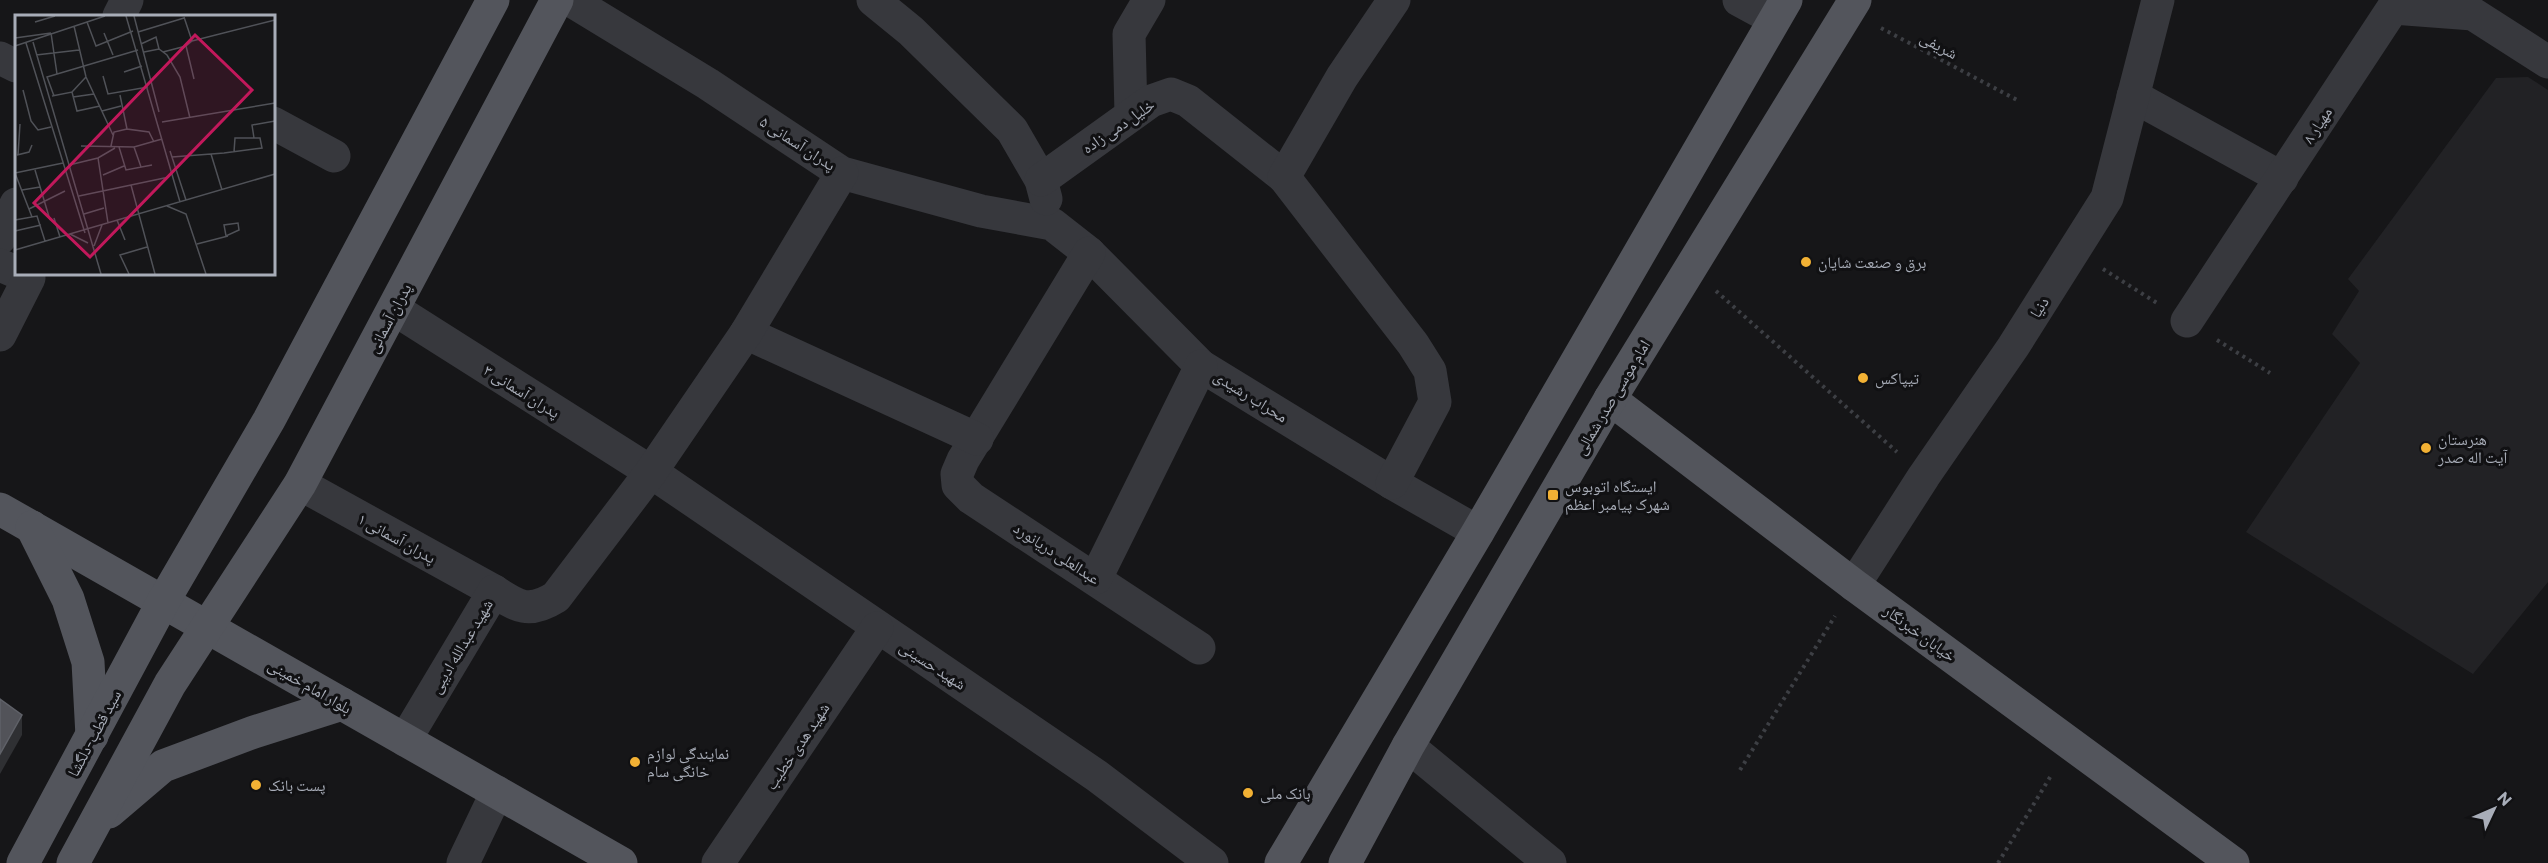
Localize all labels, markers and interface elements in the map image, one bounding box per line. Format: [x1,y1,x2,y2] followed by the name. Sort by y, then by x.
[15,15,274,274] inset map
[1916,27,1961,64] street label: شریفی
[1078,94,1159,158] street label: خلیل دمی زاده
[2298,103,2336,147] street label: مهیار ۸
[756,111,840,176] street label: پدران آسمانی ۵
[1818,252,1926,273] place label: برق و صنعت شایان
[1799,255,1813,269] marker: برق و صنعت شایان
[362,280,417,357] street label: پدران آسمانی
[2025,293,2052,321] street label: دنیا
[1570,336,1655,459] street label: امام موسی صدر شمالی
[480,360,564,423] street label: پدران آسمانی ۳
[1210,365,1292,427] street label: محراب رشیدی
[1875,368,1919,389] place label: تیپاکس
[1856,371,1870,385] marker: تیپاکس
[2437,429,2508,467] place label: هنرستان آیت اله صدر
[2419,441,2433,455] marker: هنرستان آیت اله صدر
[1565,476,1670,515] place label: ایستگاه اتوبوس شهرک پیامبر اعظم
[1546,488,1560,502] marker: ایستگاه اتوبوس شهرک پیامبر اعظم
[354,508,440,569] street label: پدران آسمانی ۱
[1009,518,1104,589] street label: عبدالعلی دریانورد
[425,595,498,697] street label: شهید عبدالله ادیبی
[1879,600,1960,667] street label: خیابان خبرنگار
[895,636,970,695] street label: شهید حسینی
[264,654,355,719] street label: بلوار امام خمینی
[63,686,125,780] street label: سید قطب-دلگشا
[761,699,834,794] street label: شهید هدی خطیب
[647,743,729,782] place label: نمایندگی لوازم خانگی سام
[628,755,642,769] marker: نمایندگی لوازم خانگی سام
[268,775,326,795] place label: پست بانک
[249,778,263,792] marker: پست بانک
[2464,779,2524,839] north arrow
[1260,783,1311,804] place label: بانک ملی
[1241,786,1255,800] marker: بانک ملی
[2494,787,2516,809] text: N

